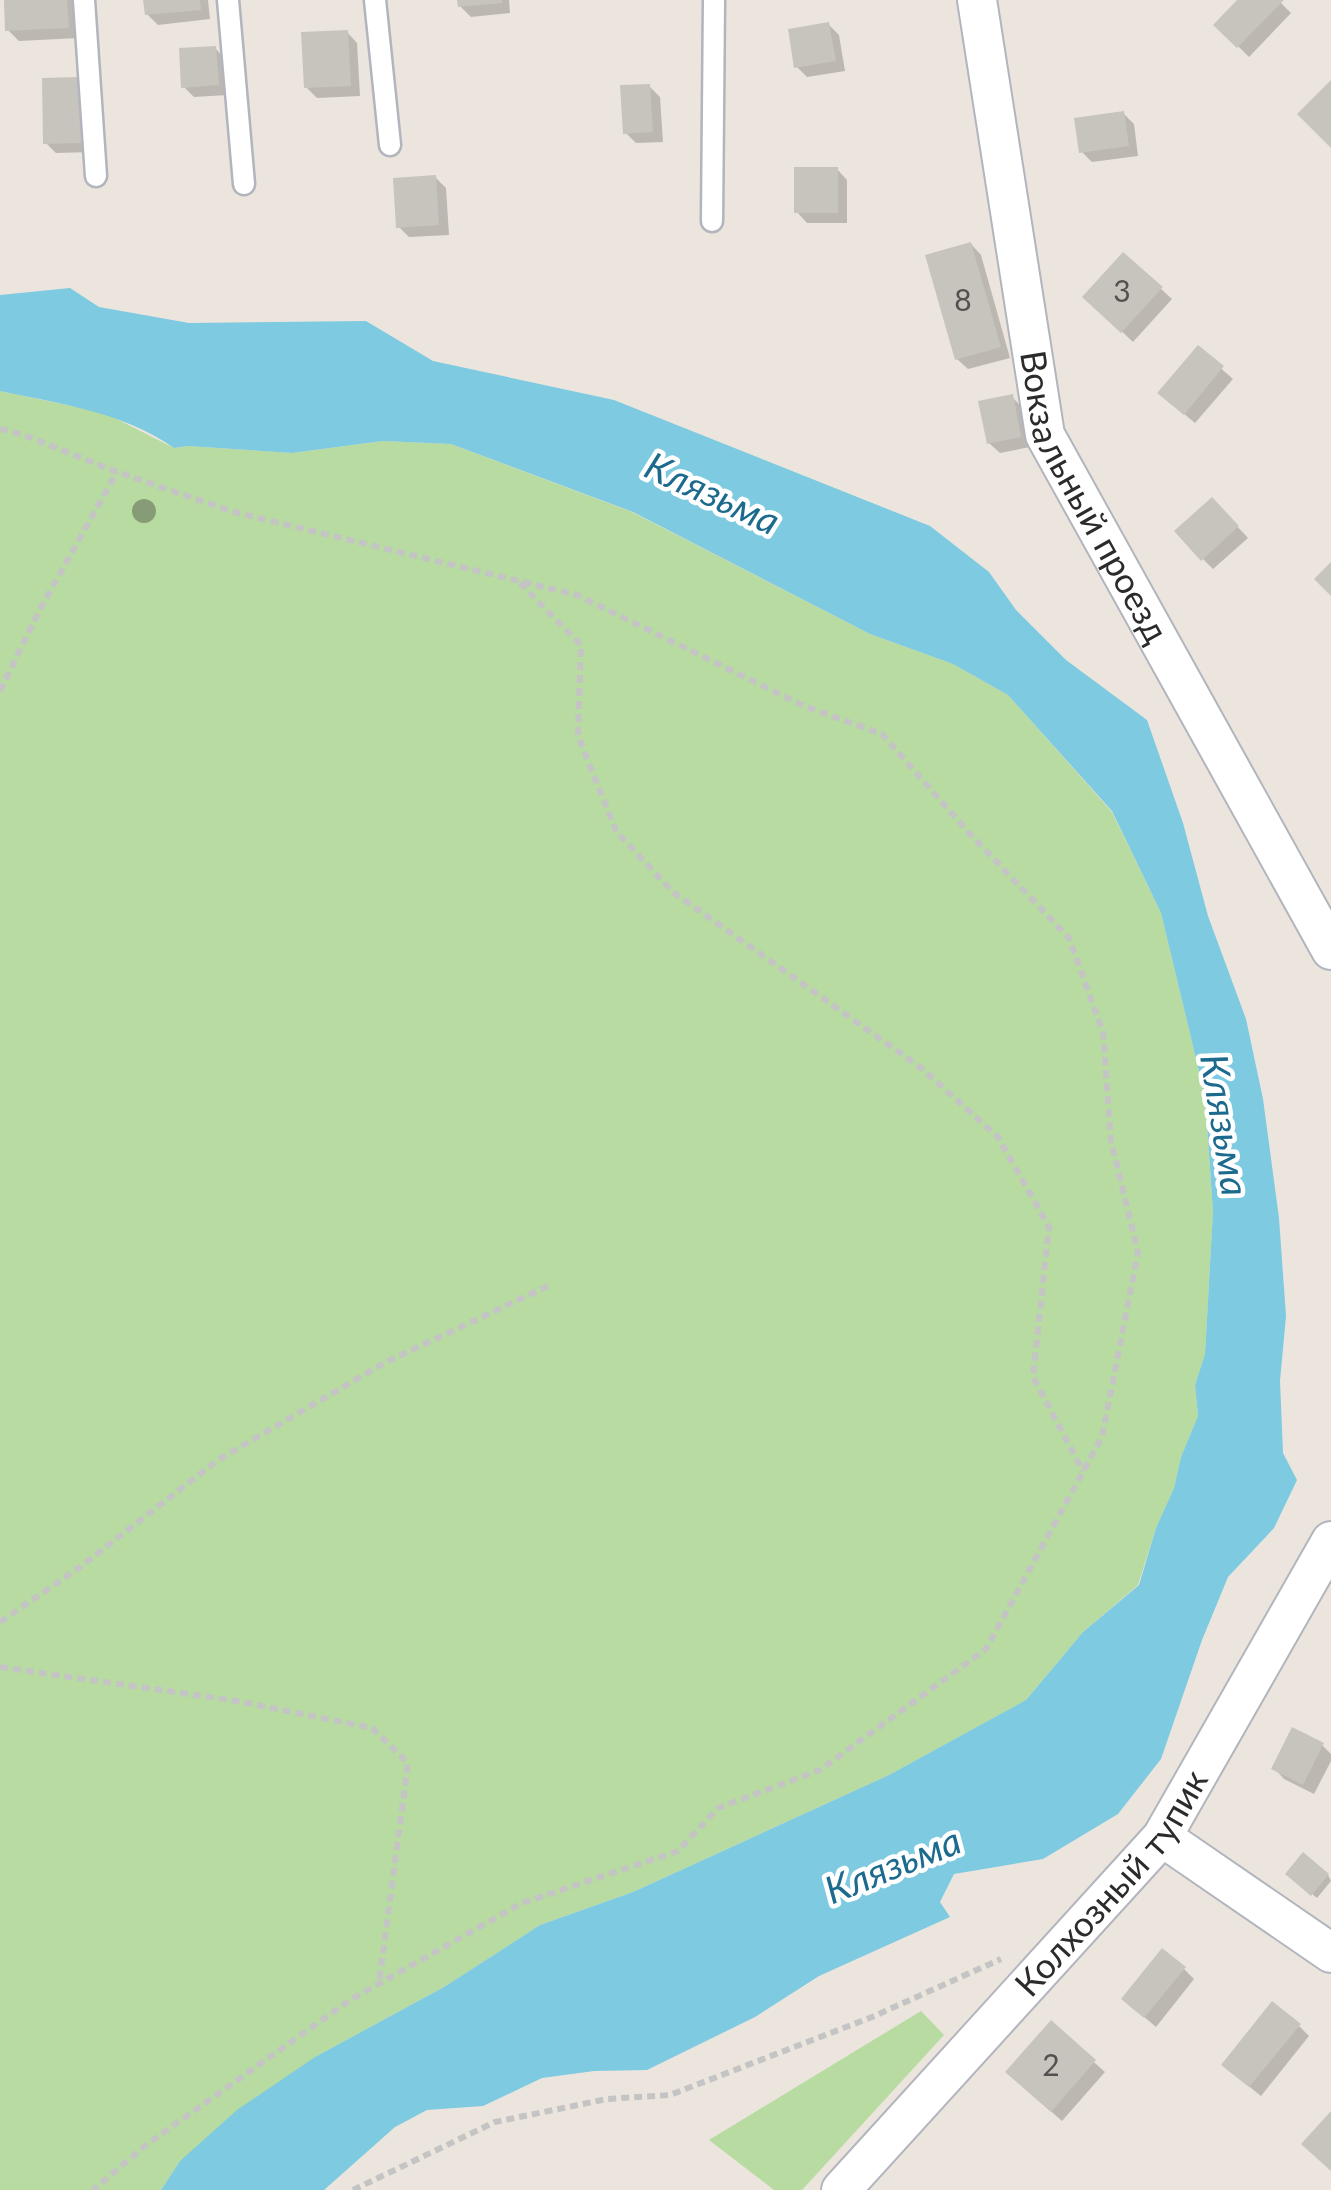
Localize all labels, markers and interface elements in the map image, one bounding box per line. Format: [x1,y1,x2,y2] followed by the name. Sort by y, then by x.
[1113,272,1131,308] house number: 3
[954,281,972,317] house number: 8
[1013,347,1179,649] street label: Вокзальный проезд
[638,441,787,543] water label: Клязьма
[1192,1051,1260,1199] water label: Клязьма
[1005,1762,1215,2004] street label: Колхозный тупик
[817,1816,967,1912] water label: Клязьма
[1042,2046,1060,2082] house number: 2

